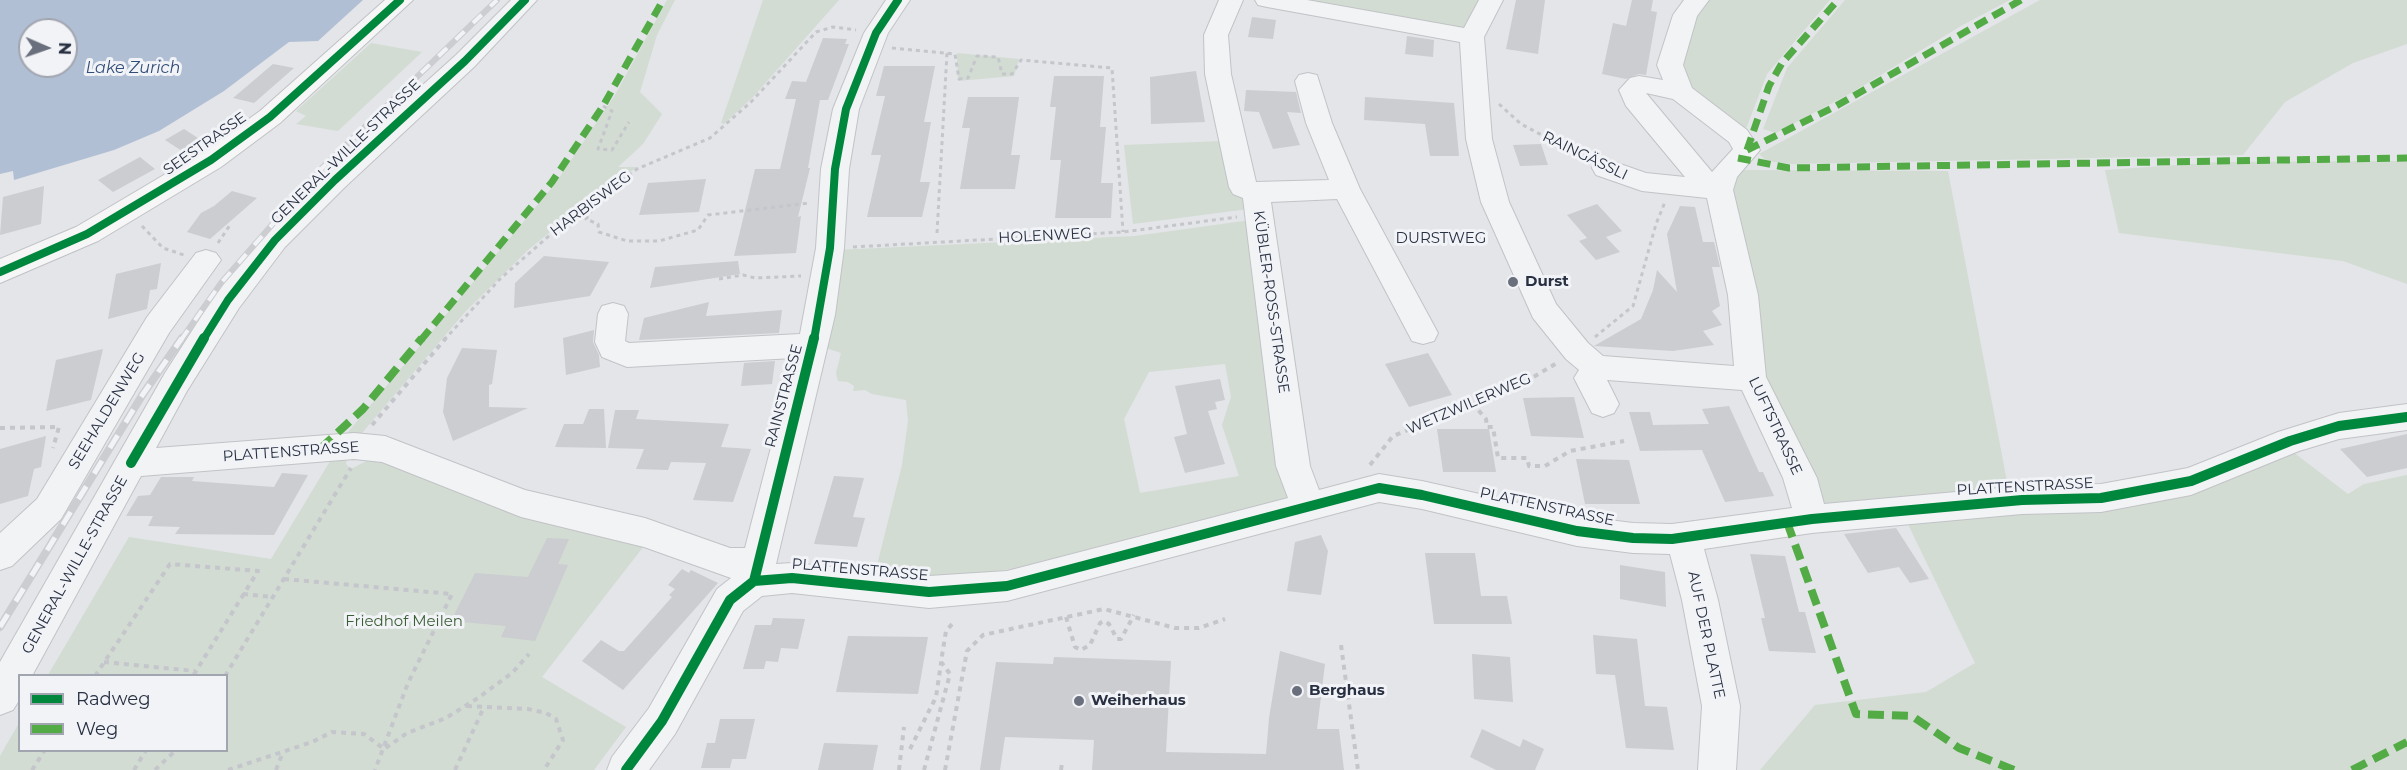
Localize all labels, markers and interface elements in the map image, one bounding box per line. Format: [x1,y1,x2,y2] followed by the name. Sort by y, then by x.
[18,18,78,78] north arrow
[55,42,74,55] text: N
[86,58,180,78] water label: Lake Zurich
[267,76,425,228] street label: GENERAL-WILLE-STRASSE
[160,109,250,179] street label: SEESTRASSE
[1539,128,1631,184] street label: RAINGÄSSLI
[547,168,635,240] street label: HARBISWEG
[1249,209,1293,395] street label: KÜBLER-ROSS-STRASSE
[998,225,1092,247] street label: HOLENWEG
[1396,230,1486,248] street label: DURSTWEG
[1525,273,1569,291] place label: Durst
[1506,275,1520,289] marker: Durst
[762,342,806,450] street label: RAINSTRASSE
[65,349,149,473] street label: SEEHALDENWEG
[1404,370,1534,438] street label: WETZWILERWEG
[1744,374,1806,478] street label: LUFTSTRASSE
[222,438,360,466] street label: PLATTENSTRASSE
[18,473,132,657] street label: GENERAL-WILLE-STRASSE
[1956,474,2094,500] street label: PLATTENSTRASSE
[1478,484,1616,530] street label: PLATTENSTRASSE
[791,555,929,585] street label: PLATTENSTRASSE
[1684,569,1728,701] street label: AUF DER PLATTE
[345,613,463,631] park label: Friedhof Meilen
[18,674,228,752] legend
[1309,682,1385,700] place label: Berghaus
[1290,684,1304,698] marker: Berghaus
[76,688,151,710] text: Radweg
[1091,692,1186,710] place label: Weiherhaus
[1072,694,1086,708] marker: Weiherhaus
[76,718,118,740] text: Weg

